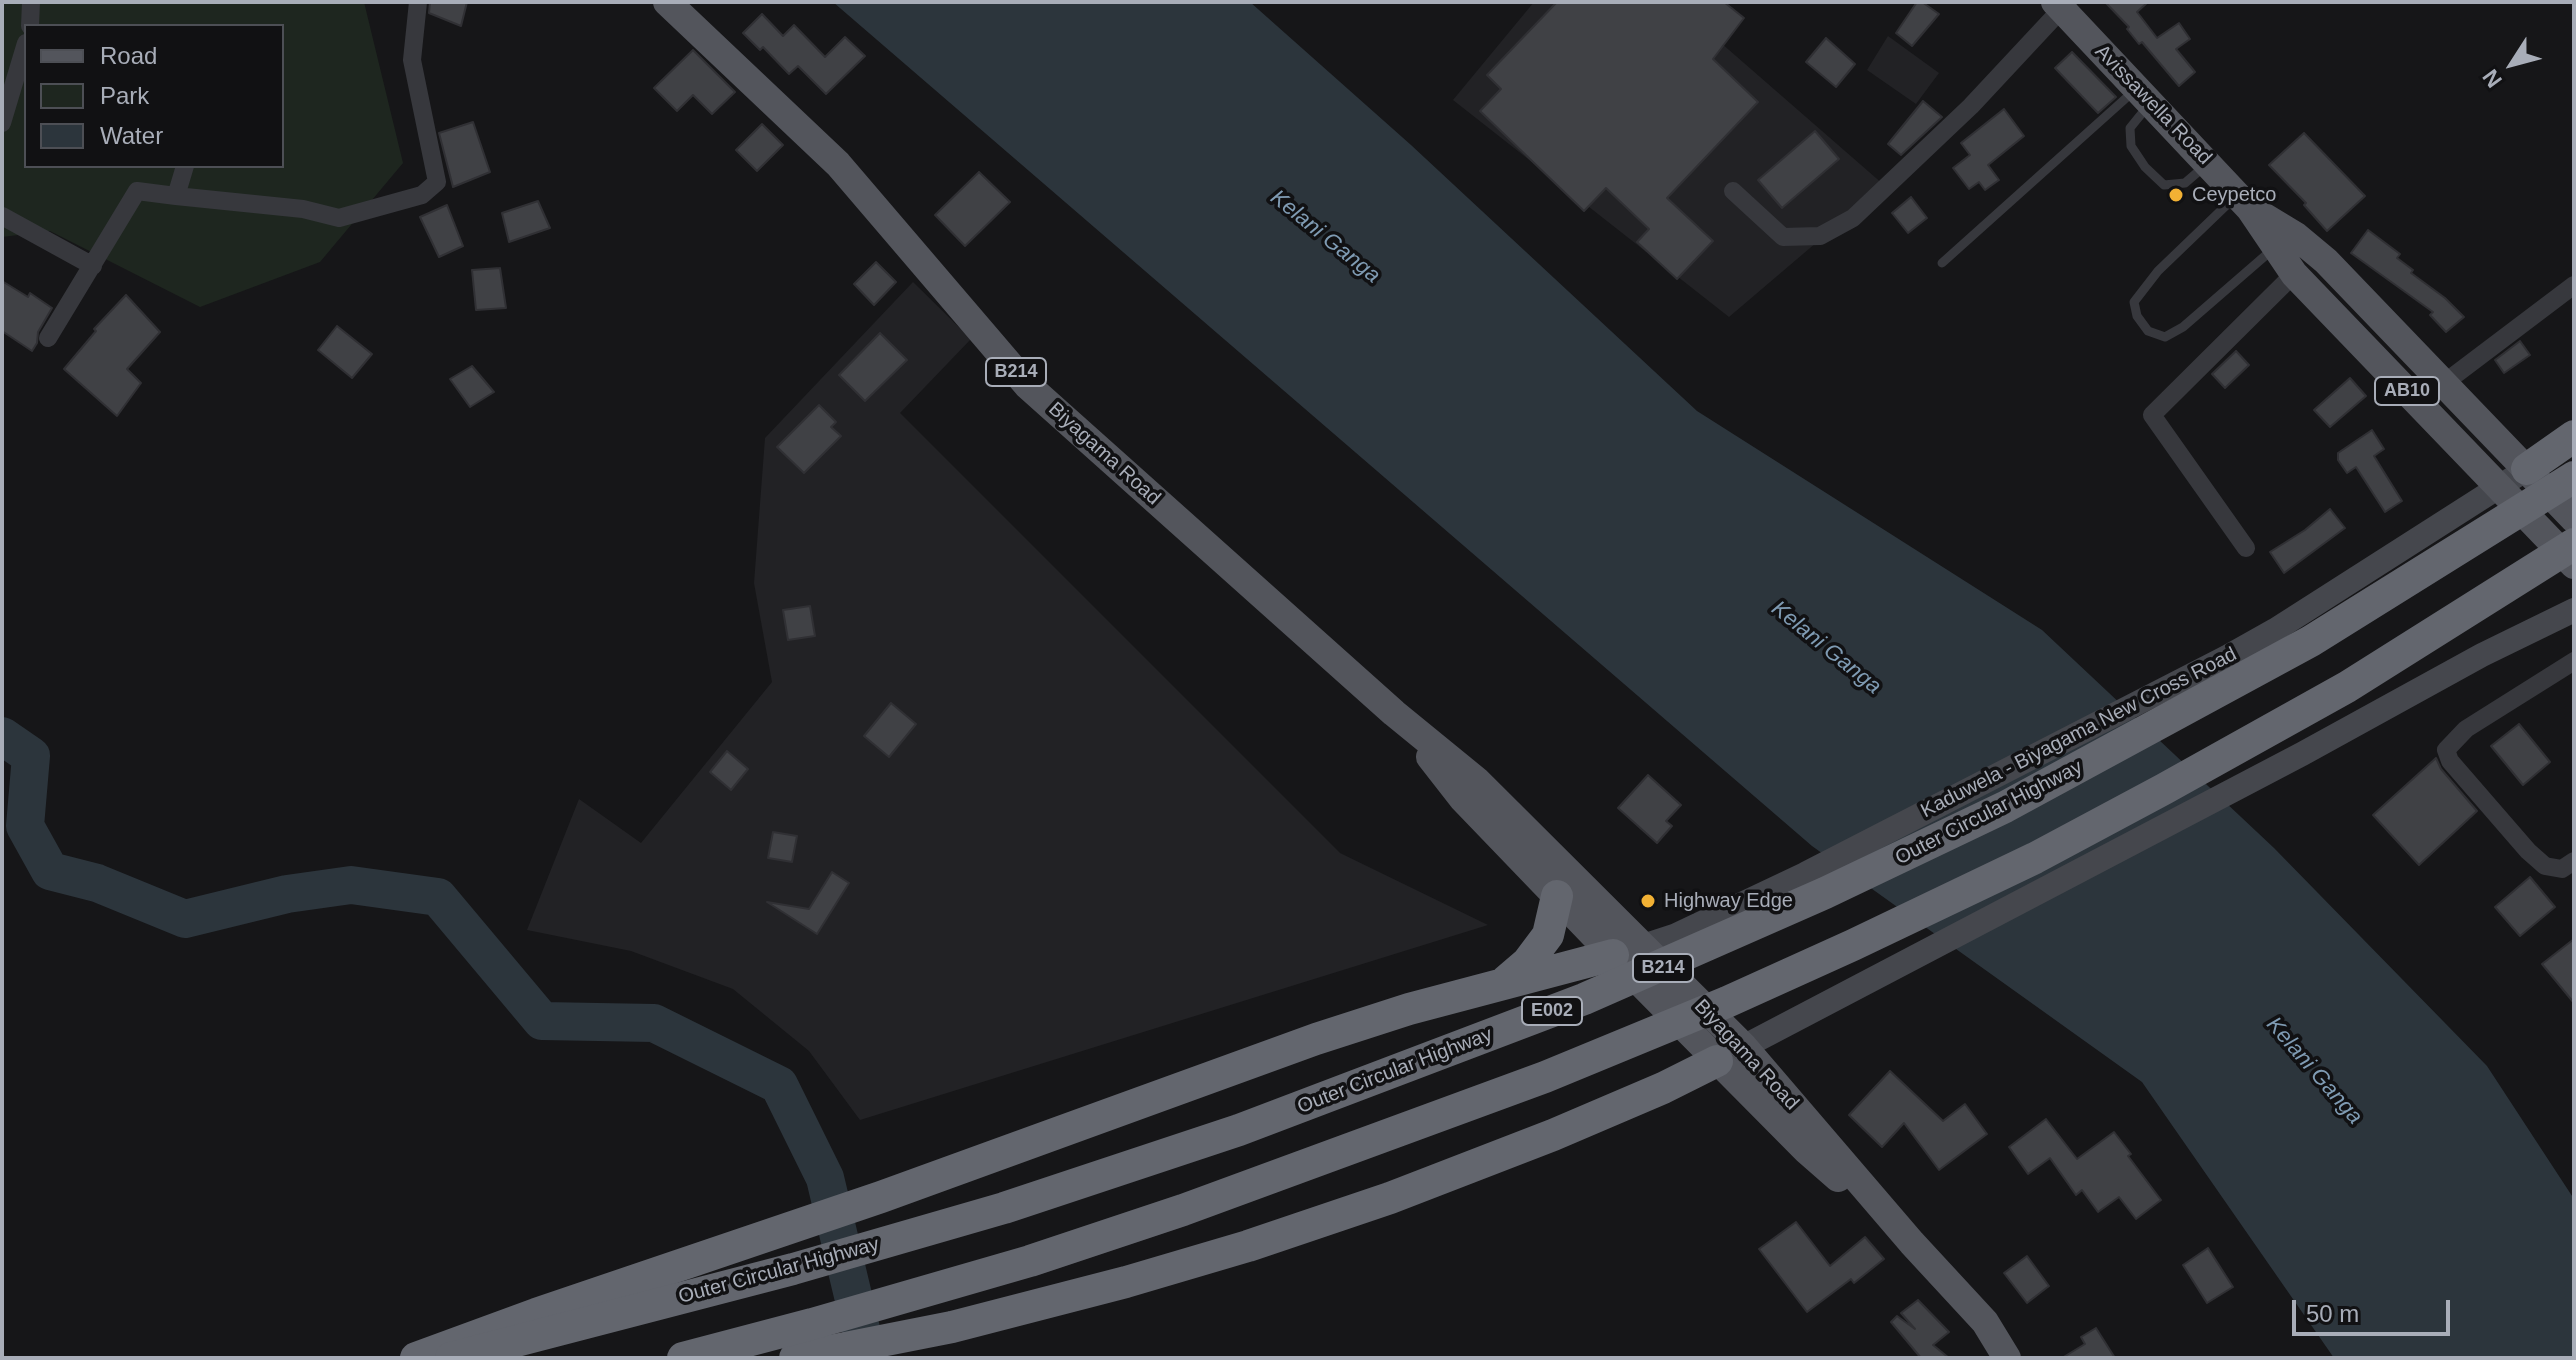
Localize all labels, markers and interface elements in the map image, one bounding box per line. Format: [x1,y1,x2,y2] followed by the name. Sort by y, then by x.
[24,24,284,168] legend
[2472,24,2552,104] north arrow
[2090,40,2216,170] street label: Avissawella Road
[100,42,157,69] text: Road
[2477,65,2507,92] text: N
[100,82,149,109] text: Park
[100,122,163,149] text: Water
[2192,183,2276,207] place label: Ceypetco
[1265,185,1385,289] water label: Kelani Ganga
[2167,186,2185,204] marker: Ceypetco
[986,358,1046,386] road number: B214
[2375,377,2439,405] road number: AB10
[1043,397,1165,511] street label: Biyagama Road
[1766,596,1886,700] water label: Kelani Ganga
[1917,643,2241,823] street label: Kaduwela - Biyagama New Cross Road
[1891,755,2087,871] street label: Outer Circular Highway
[1664,889,1793,913] place label: Highway Edge
[1639,892,1657,910] marker: Highway Edge
[1633,954,1693,982] road number: B214
[1689,995,1803,1115] street label: Biyagama Road
[1522,997,1582,1025] road number: E002
[2260,1012,2368,1130] water label: Kelani Ganga
[1294,1023,1496,1119] street label: Outer Circular Highway
[676,1233,882,1309] street label: Outer Circular Highway
[2296,1284,2454,1334] scale bar
[2306,1300,2359,1327] text: 50 m

